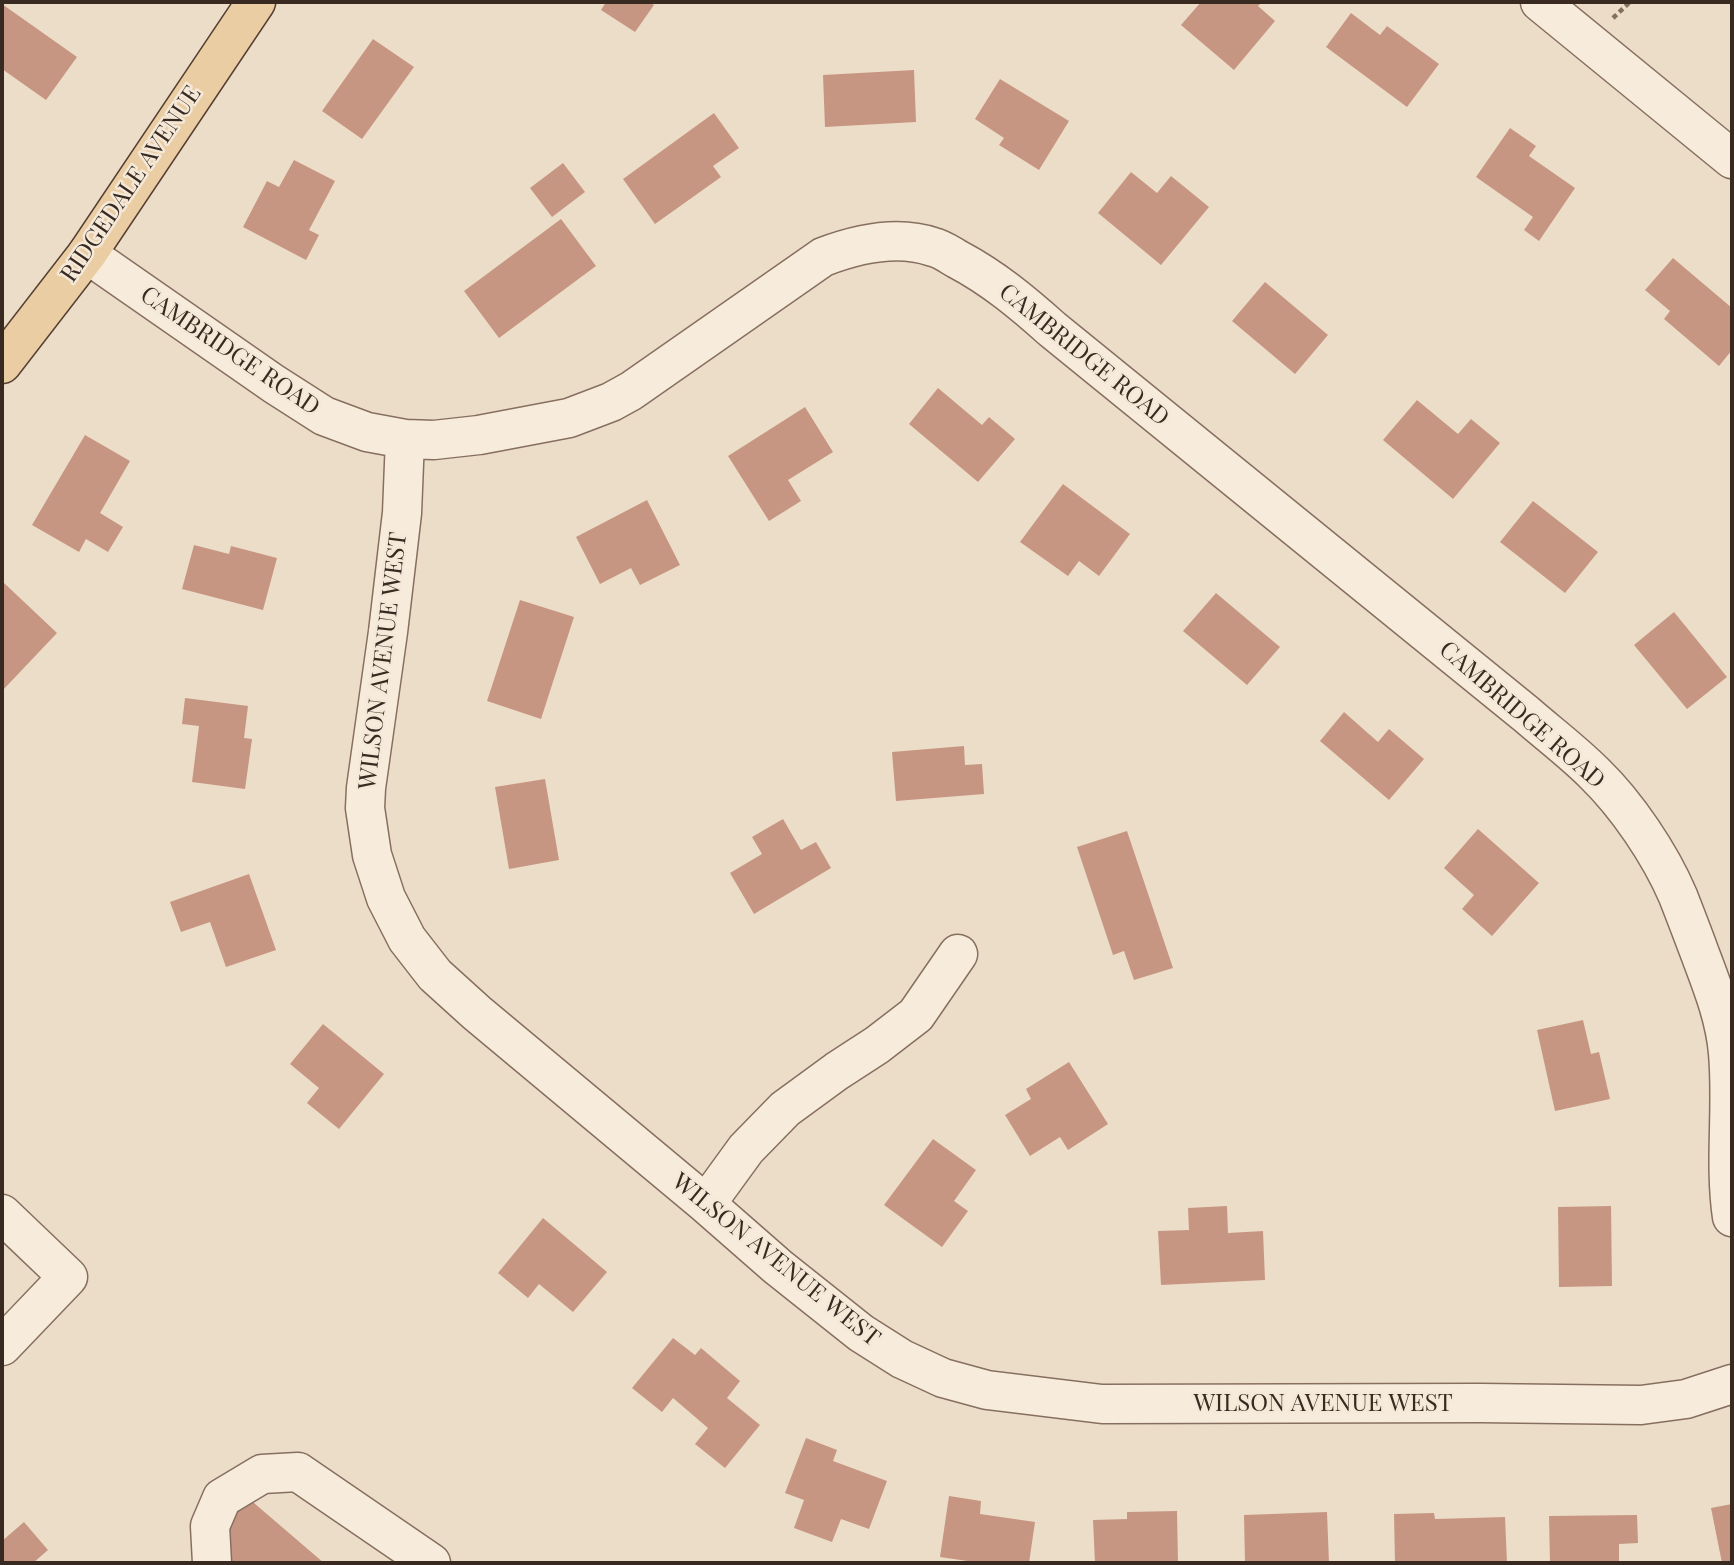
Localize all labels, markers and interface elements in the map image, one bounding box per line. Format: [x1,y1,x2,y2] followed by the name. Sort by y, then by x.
[55,80,207,288] street label: RIDGEDALE AVENUE
[993,278,1175,432] street label: CAMBRIDGE ROAD
[135,280,325,422] street label: CAMBRIDGE ROAD
[353,531,413,791] street label: WILSON AVENUE WEST
[1433,635,1611,795] street label: CAMBRIDGE ROAD
[666,1167,886,1353] street label: WILSON AVENUE WEST
[1193,1390,1453,1418] street label: WILSON AVENUE WEST

